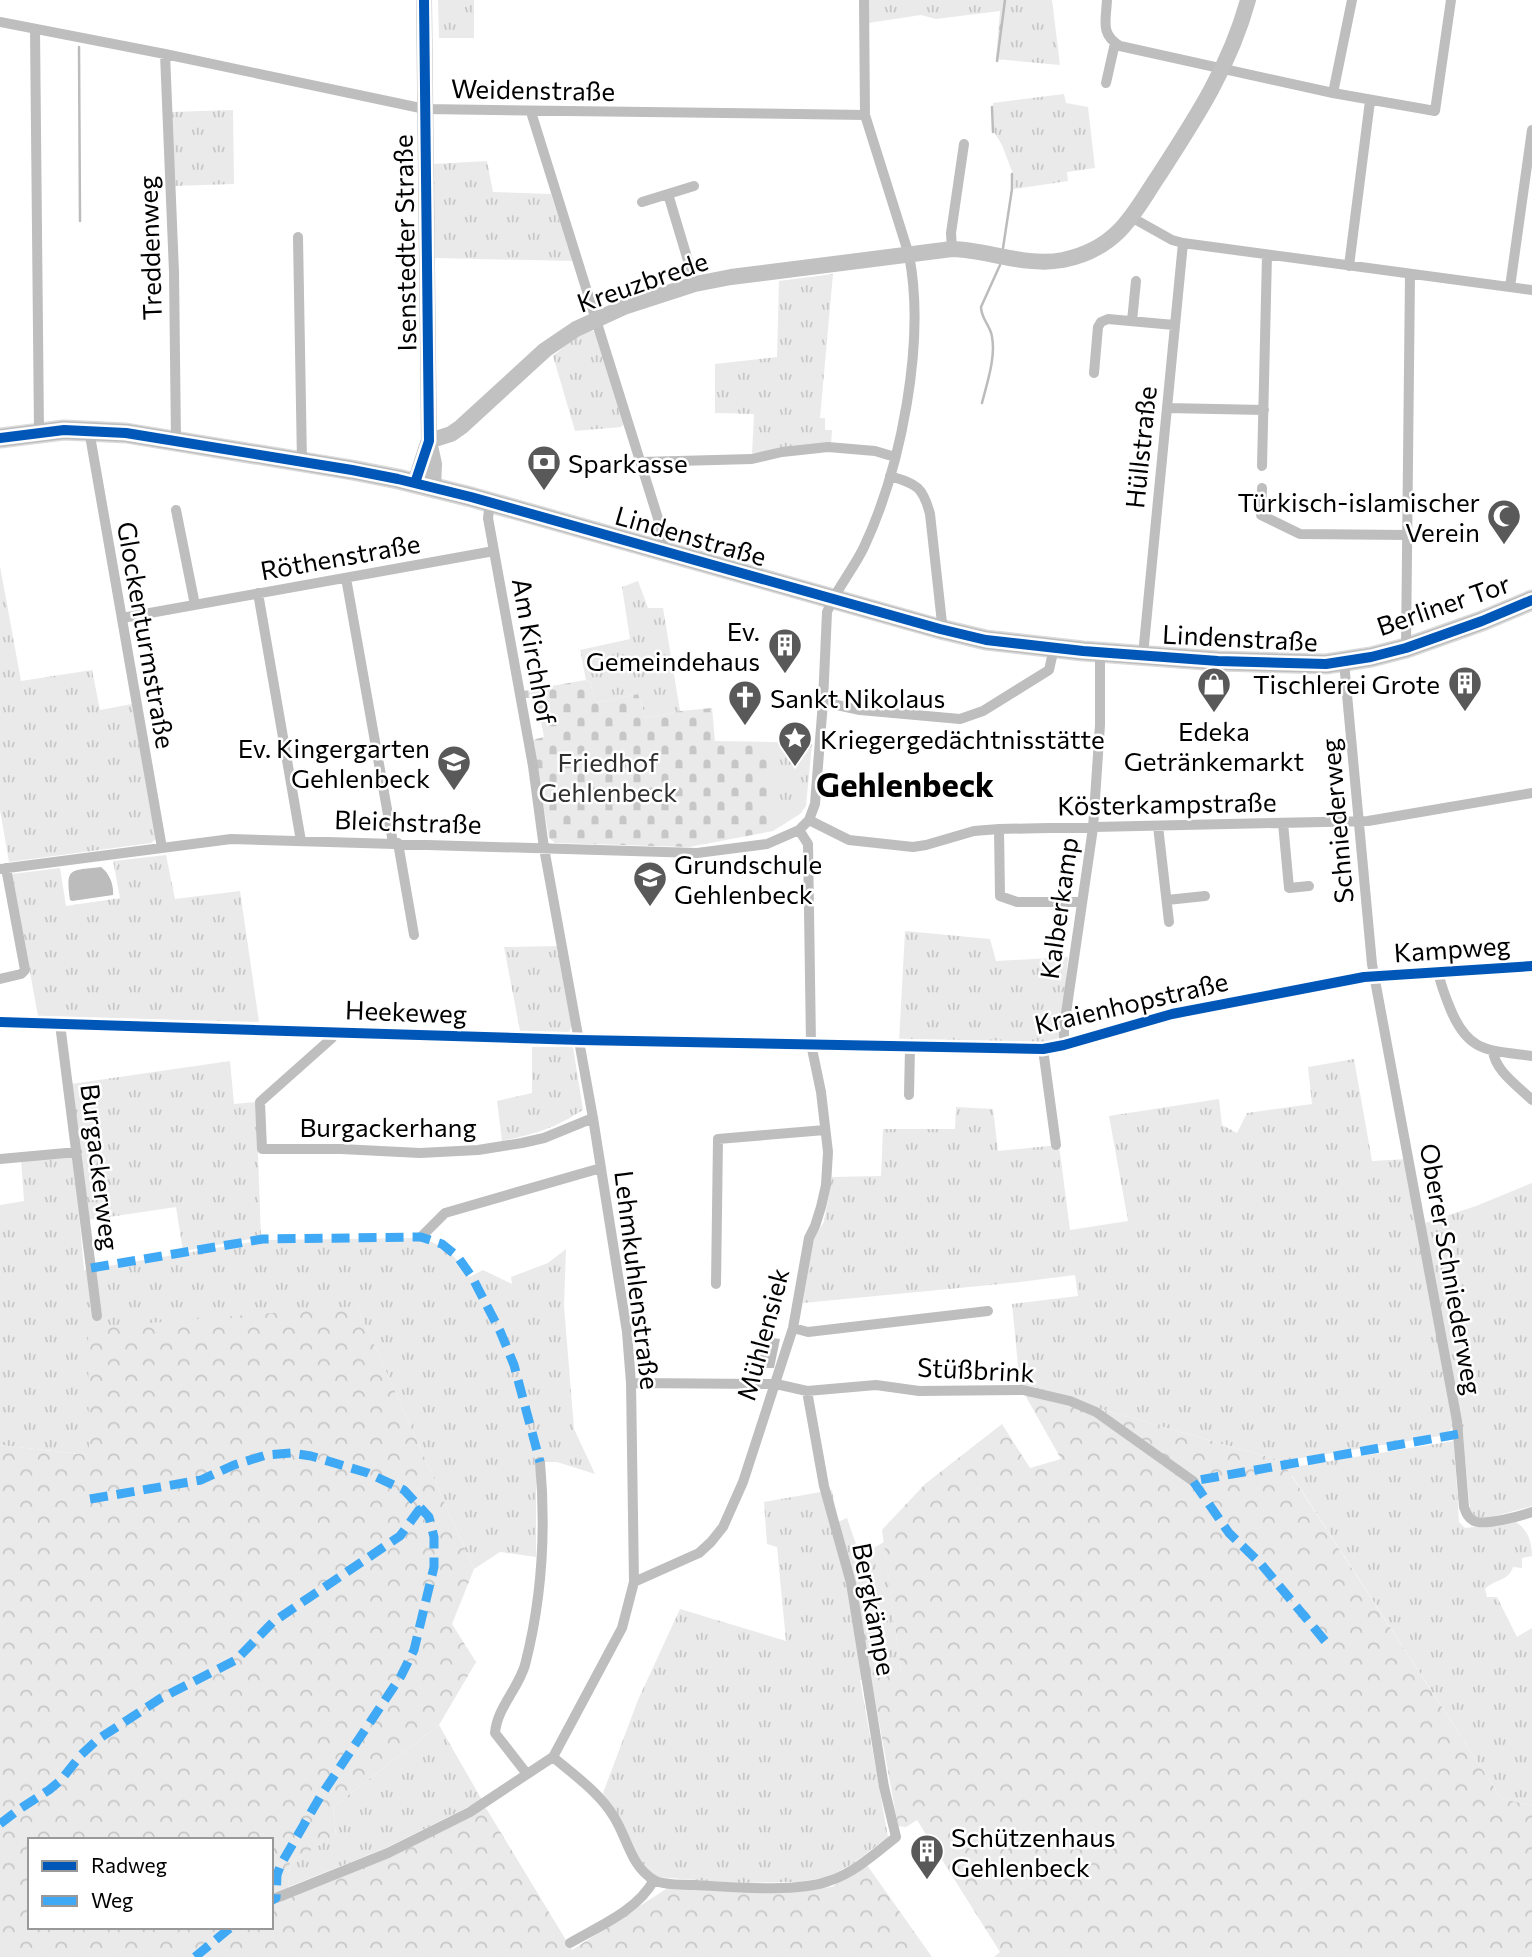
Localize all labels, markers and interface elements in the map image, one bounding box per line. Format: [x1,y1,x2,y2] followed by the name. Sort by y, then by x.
[451,72,615,106] street label: Weidenstraße
[387,134,421,352] street label: Isenstedter Straße
[131,175,167,321] street label: Treddenweg
[573,244,711,318] street label: Kreuzbrede
[1118,384,1162,510] street label: Hüllstraße
[525,443,563,492] bank icon: Sparkasse
[568,447,688,478] place label: Sparkasse
[1237,486,1480,547] place label: Türkisch-islamischer Verein
[1485,497,1523,546] mosque icon: Türkisch-islamischer Verein
[612,499,770,571] street label: Lindenstraße
[112,519,182,751] street label: Glockenturmstraße
[258,527,422,585] street label: Röthenstraße
[1372,567,1514,641] street label: Berliner Tor
[507,575,563,727] street label: Am Kirchhof
[586,615,760,676] place label: Ev. Gemeindehaus
[1161,617,1319,657] street label: Lindenstraße
[766,626,804,675] building icon: Ev. Gemeindehaus
[1446,664,1484,713] building icon: Tischlerei Grote
[1195,665,1233,714] shop icon: Edeka Getränkemarkt
[1253,668,1440,699] place label: Tischlerei Grote
[726,678,764,727] church icon: Sankt Nikolaus
[770,682,945,713] place label: Sankt Nikolaus
[1124,715,1304,776] place label: Edeka Getränkemarkt
[776,719,814,768] place icon: Kriegergedächtnisstätte
[820,723,1105,754] place label: Kriegergedächtnisstätte
[238,732,430,793] place label: Ev. Kingergarten Gehlenbeck
[1313,737,1359,905] street label: Schniederweg
[435,743,473,792] school or university icon: Ev. Kingergarten Gehlenbeck
[539,746,677,807] park label: Friedhof Gehlenbeck
[816,763,994,804] district label: Gehlenbeck
[1057,786,1277,820] street label: Kösterkampstraße
[334,803,482,839] street label: Bleichstraße
[1033,835,1083,981] street label: Kalberkamp
[674,848,822,909] place label: Grundschule Gehlenbeck
[631,859,669,908] school or university icon: Grundschule Gehlenbeck
[1393,928,1511,968] street label: Kampweg
[1031,965,1231,1039] street label: Kraienhopstraße
[345,993,467,1029] street label: Heekeweg
[75,1082,127,1252] street label: Burgackerweg
[299,1111,477,1142] street label: Burgackerhang
[1415,1141,1489,1397] street label: Oberer Schniederweg
[609,1169,667,1391] street label: Lehmkuhlenstraße
[729,1264,795,1404] street label: Mühlensiek
[917,1350,1035,1388] street label: Stüßbrink
[847,1540,903,1678] street label: Bergkämpe
[951,1821,1116,1882] place label: Schützenhaus Gehlenbeck
[908,1832,946,1881] building icon: Schützenhaus Gehlenbeck
[28,1838,273,1929] legend
[91,1852,167,1877] text: Radweg
[91,1887,133,1912] text: Weg

